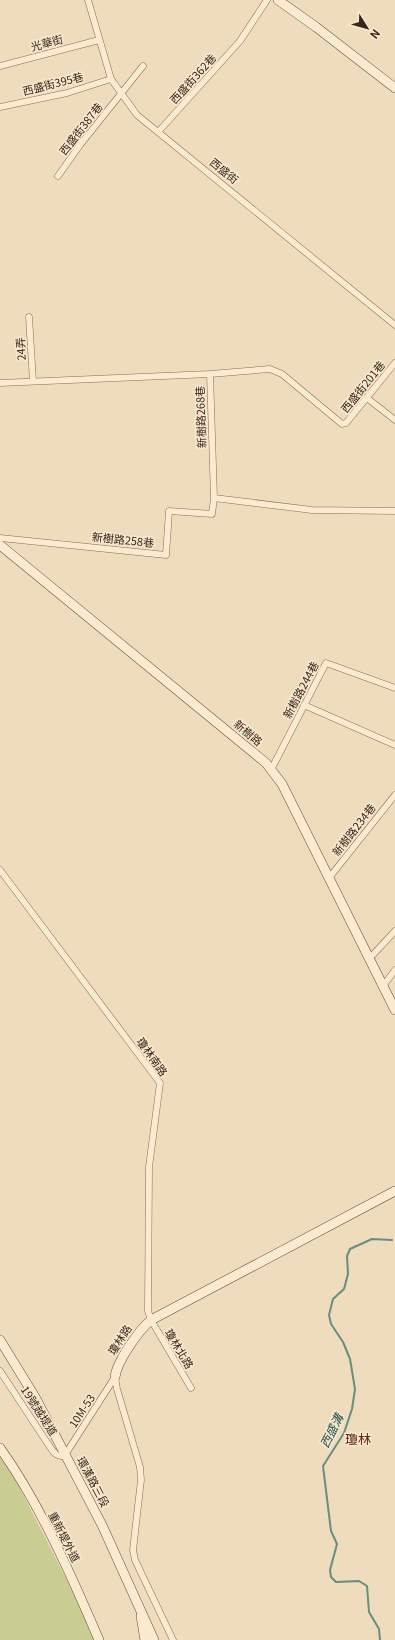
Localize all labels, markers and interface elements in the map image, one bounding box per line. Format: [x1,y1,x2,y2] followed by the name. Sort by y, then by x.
[347,8,387,48] north arrow
[367,27,385,43] text: N
[29,30,65,54] street label: 光華街
[165,50,219,107] street label: 西盛街362巷
[21,68,85,98] street label: 西盛街395巷
[55,99,106,158] street label: 西盛街387巷
[207,154,242,187] street label: 西盛街
[11,337,29,361] street label: 24弄
[336,357,388,416] street label: 西盛街201巷
[191,386,209,448] street label: 新樹路268巷
[91,528,155,550] street label: 新樹路258巷
[278,658,322,721] street label: 新樹路244巷
[231,715,266,749] street label: 新樹路
[328,800,379,859] street label: 新樹路234巷
[134,1034,172,1079] street label: 瓊林南路
[103,1321,135,1358] street label: 瓊林路
[162,1326,198,1371] street label: 瓊林北路
[18,1383,62,1438] street label: 19號越堤道
[64,1391,98,1430] street label: 10M-53
[315,1409,347,1450] water label: 西盛溝
[345,1429,371,1448] district label: 瓊林
[74,1453,114,1510] street label: 環漢路三段
[45,1508,85,1565] street label: 重新堤外道

